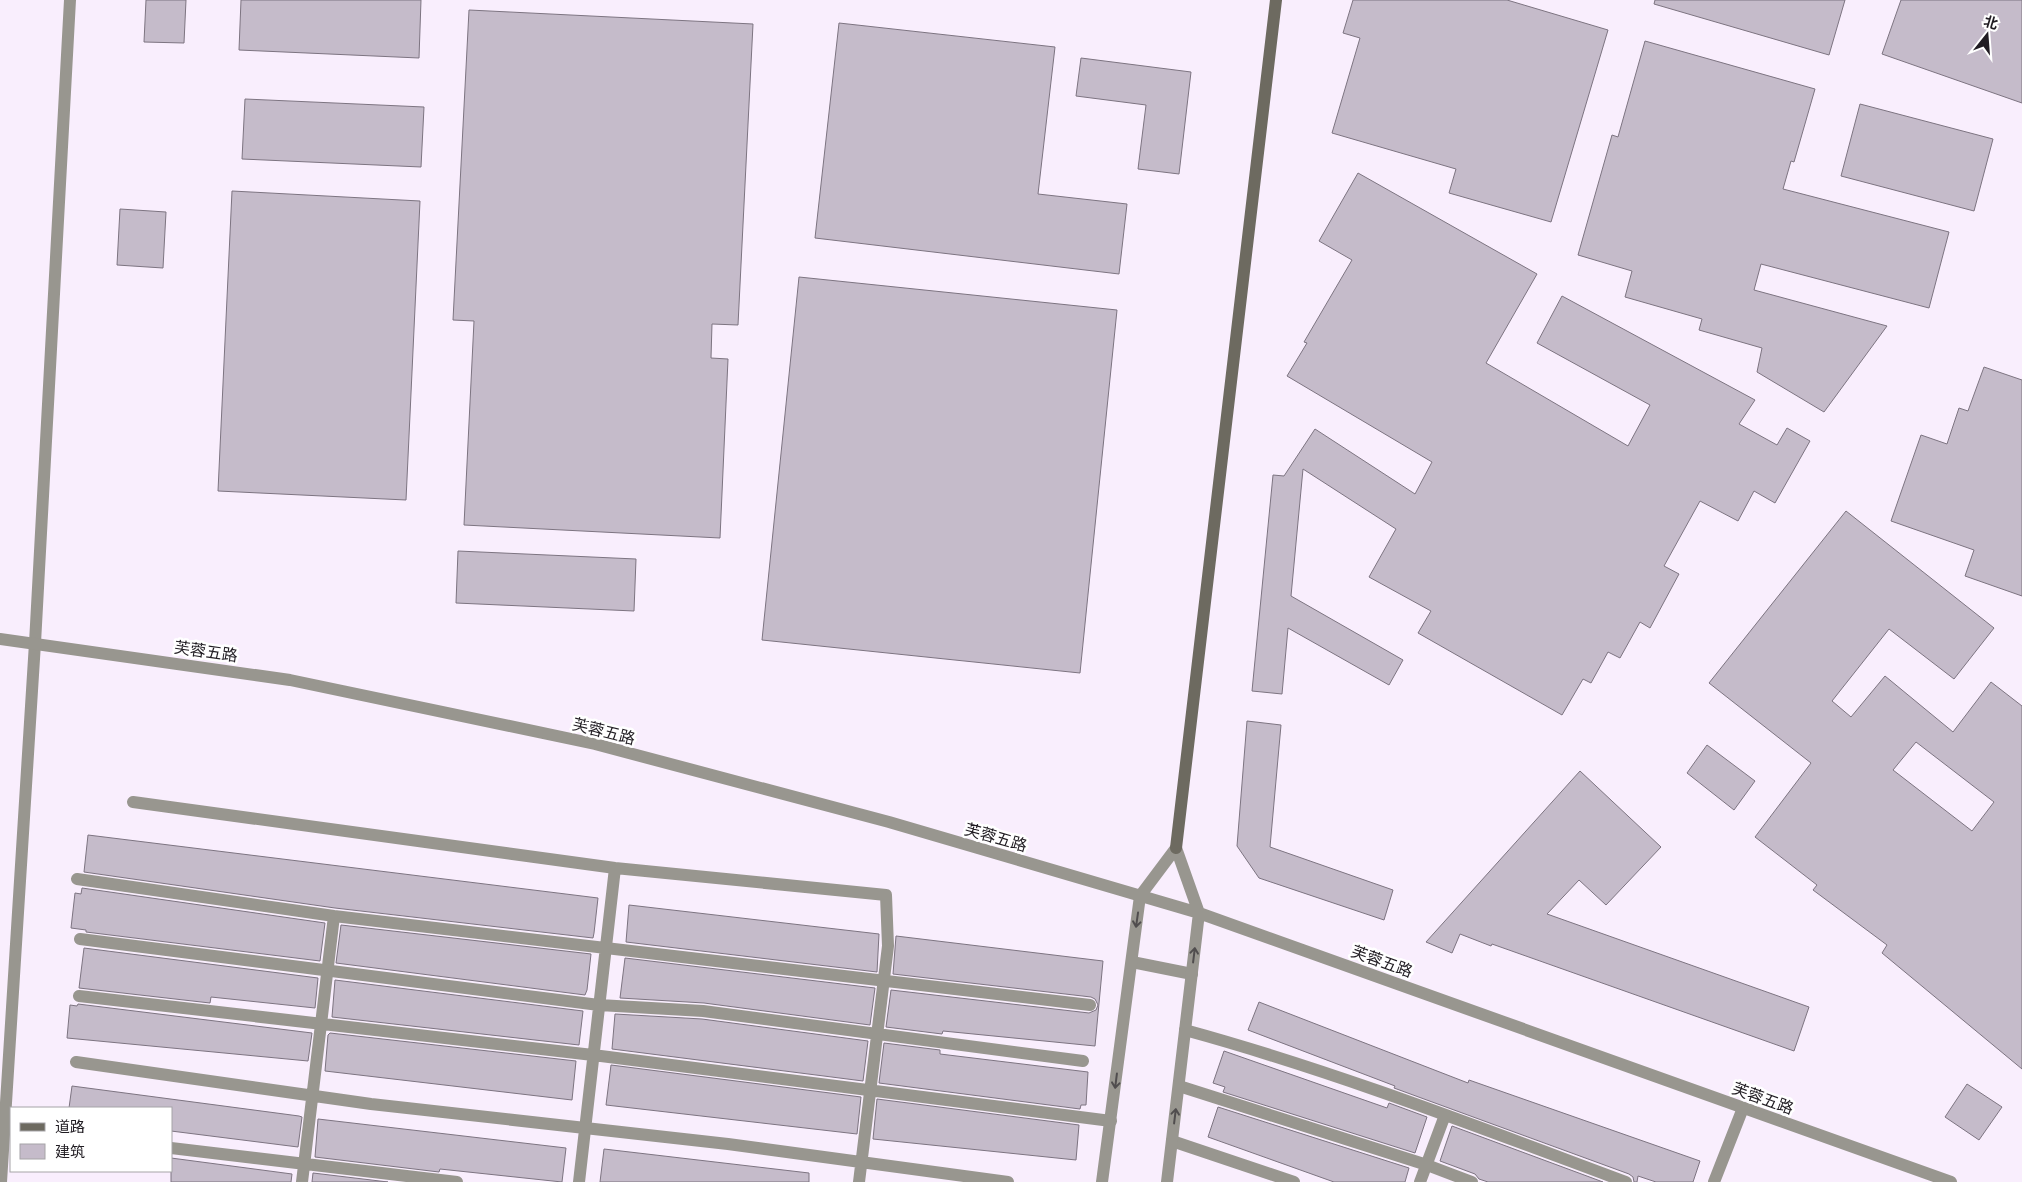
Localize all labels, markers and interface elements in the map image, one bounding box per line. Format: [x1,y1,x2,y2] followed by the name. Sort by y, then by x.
[1962,10,2012,60] north arrow
[1982,13,2000,32] text: 北
[173,639,239,664] street label: 芙蓉五路
[571,715,637,747] street label: 芙蓉五路
[963,820,1029,854] street label: 芙蓉五路
[1132,912,1142,928] one-way arrow
[1349,943,1415,980] street label: 芙蓉五路
[1189,947,1199,963] one-way arrow
[1111,1073,1121,1089] one-way arrow
[1730,1080,1796,1117] street label: 芙蓉五路
[10,1107,172,1172] legend
[1170,1109,1180,1125] one-way arrow
[55,1118,85,1135] text: 道路
[55,1143,85,1160] text: 建筑

